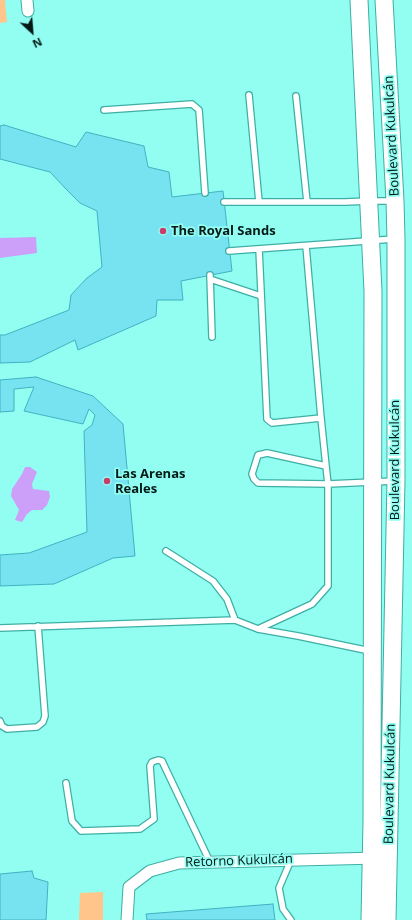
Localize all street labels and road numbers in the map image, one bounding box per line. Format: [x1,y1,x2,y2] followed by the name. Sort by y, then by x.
[381,75,403,197] street label: Boulevard Kukulcán
[387,400,403,520] street label: Boulevard Kukulcán
[381,724,399,844] street label: Boulevard Kukulcán
[185,851,293,871] street label: Retorno Kukulcán

